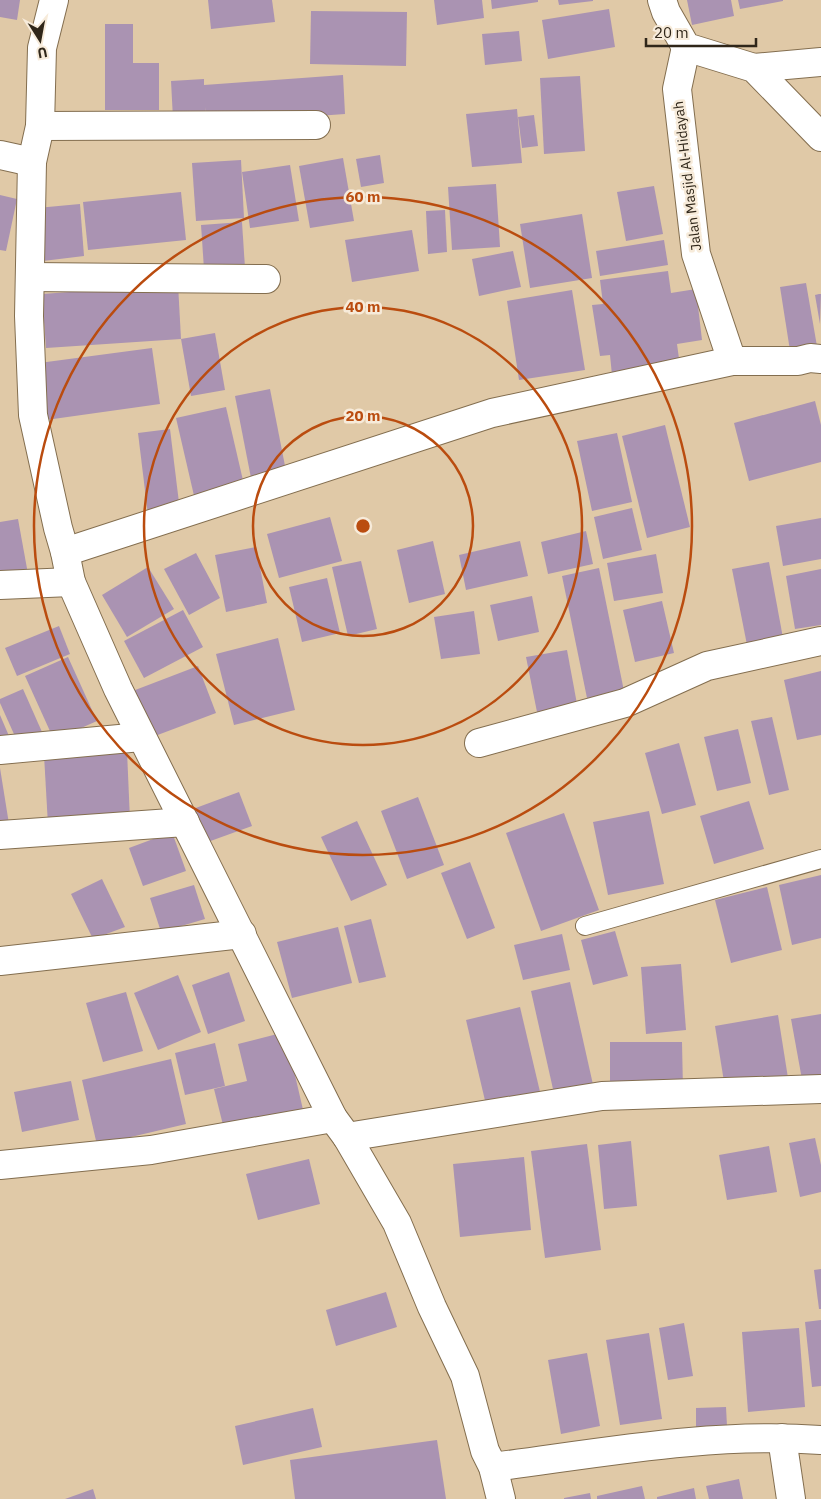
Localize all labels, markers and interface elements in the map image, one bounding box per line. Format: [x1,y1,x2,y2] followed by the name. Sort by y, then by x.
[15,15,65,65] north arrow
[646,15,756,47] scale bar
[654,23,689,42] text: 20 m
[36,43,49,63] text: U
[669,100,705,252] street label: Jalan Masjid Al-Hidayah
[346,187,380,206] text: 60 m
[346,297,380,316] text: 40 m
[346,406,380,425] text: 20 m
[354,517,372,535] centre of rings

